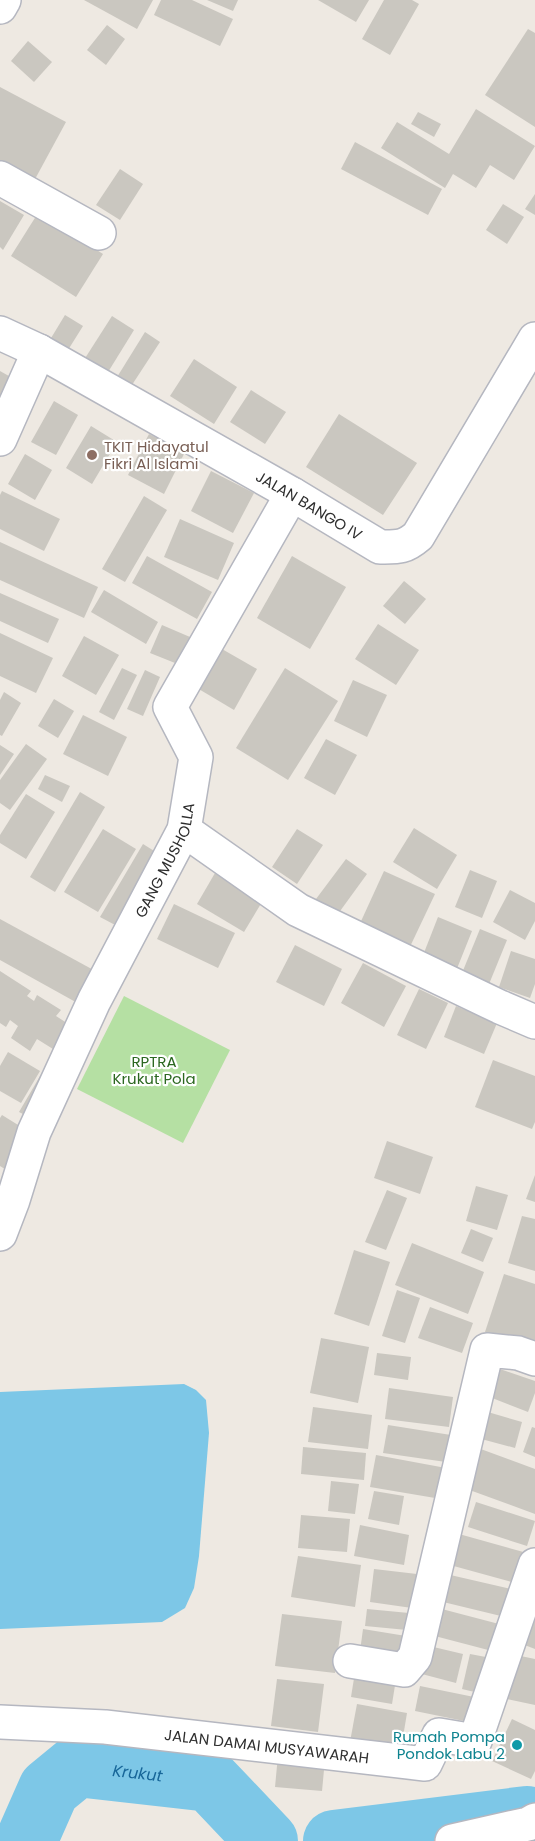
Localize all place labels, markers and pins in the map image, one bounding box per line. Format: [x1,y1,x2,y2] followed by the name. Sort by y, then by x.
[104,436,209,474] place label: TKIT Hidayatul Fikri Al Islami
[85,448,99,462] marker: TKIT Hidayatul Fikri Al Islami
[393,1726,505,1764] place label: Rumah Pompa Pondok Labu 2
[510,1738,524,1752] marker: Rumah Pompa Pondok Labu 2

